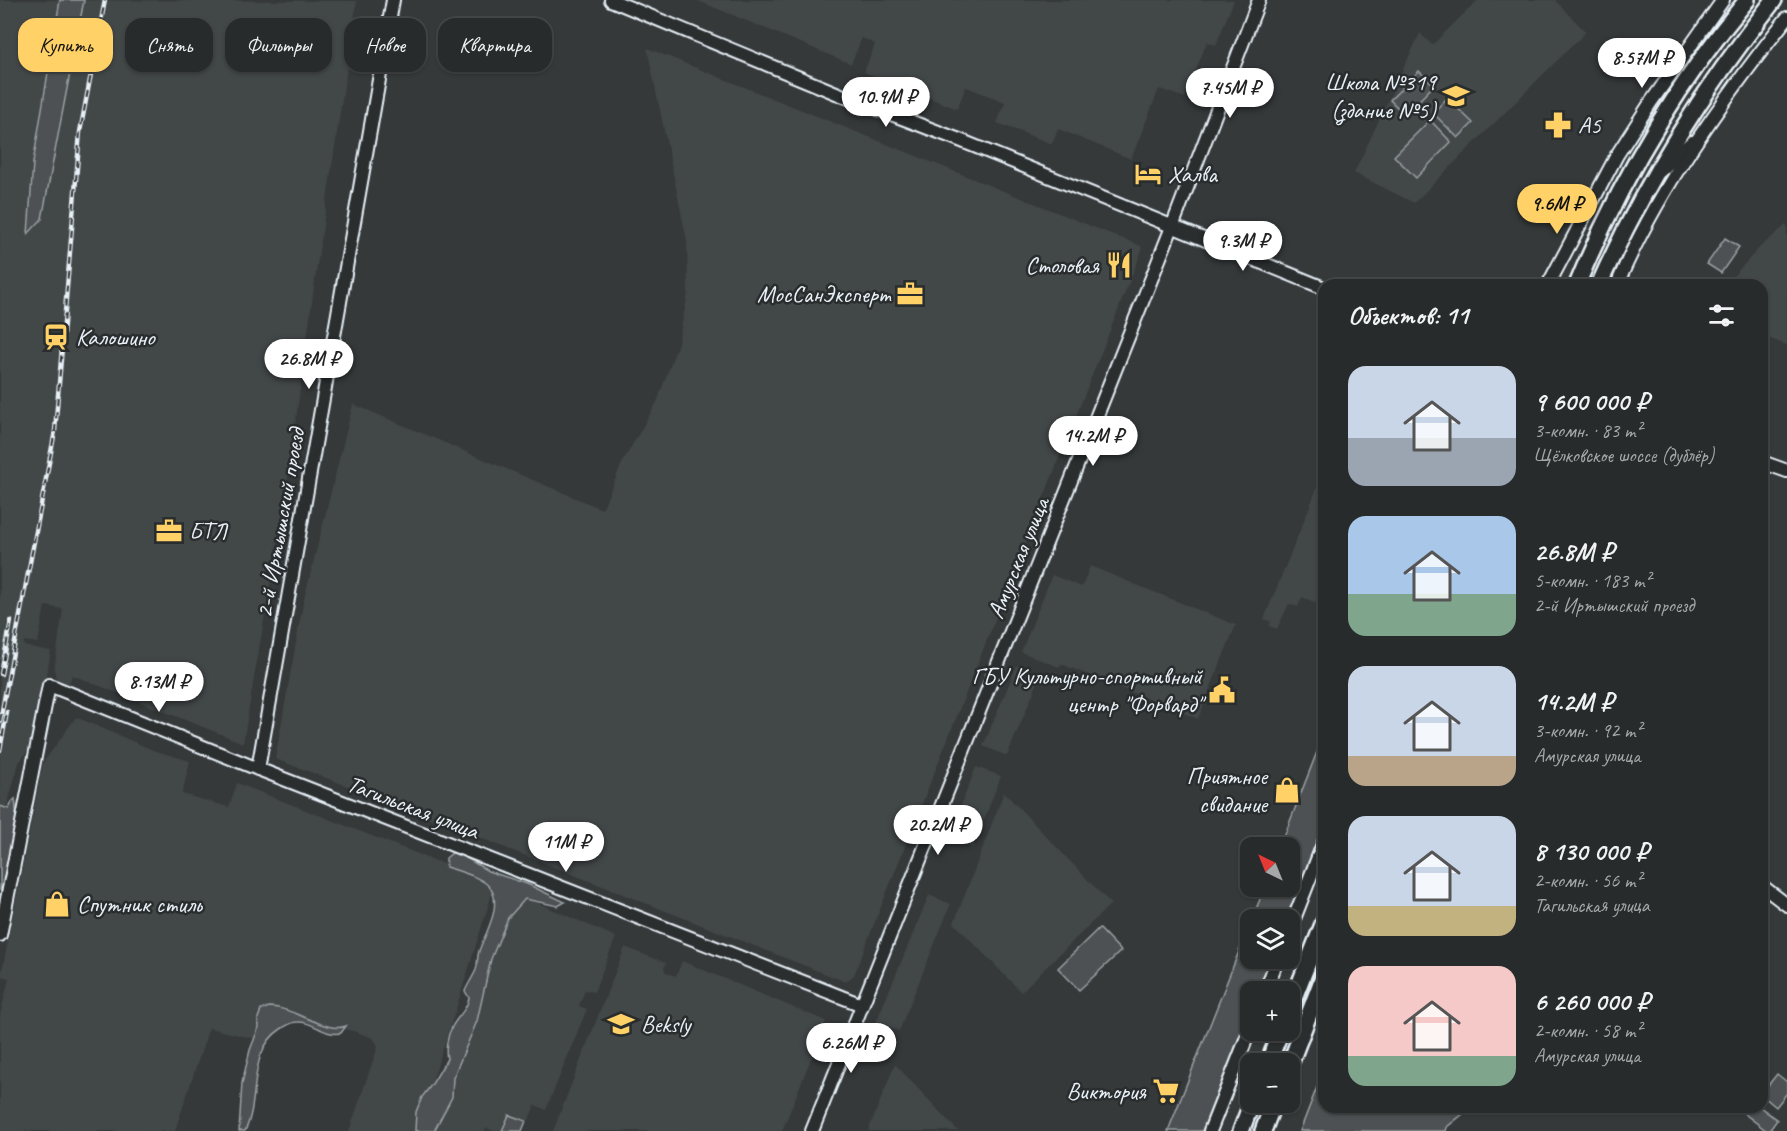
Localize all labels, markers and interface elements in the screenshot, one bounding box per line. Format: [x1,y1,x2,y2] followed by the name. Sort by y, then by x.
[18,18,113,72] chip: Купить
[125,18,213,72] chip: Снять
[225,18,332,72] chip: Фильтры
[344,18,426,72] chip: Новое
[438,18,552,72] chip: Квартира
[1587,38,1697,89] pin: 8.57M ₽
[1612,45,1672,70] text: 8.57M ₽
[1325,67,1438,126] place label: Школа №319 (здание №5)
[1175,68,1285,119] pin: 7.45M ₽
[1200,75,1260,100] text: 7.45M ₽
[831,77,941,128] pin: 10.9M ₽
[1441,81,1471,111] school or university icon: Школа №319 (здание №5)
[856,84,916,109] text: 10.9M ₽
[1543,110,1573,140] pharmacy icon: А5
[1578,110,1602,140] place label: А5
[1133,159,1163,189] hotel icon: Халва
[1168,159,1218,189] place label: Халва
[1508,184,1606,235] pin: 9.6M ₽
[1531,191,1583,216] text: 9.6M ₽
[1194,221,1292,272] pin: 9.3M ₽
[1217,228,1269,253] text: 9.3M ₽
[1026,250,1100,280] place label: Столовая
[1104,250,1134,280] restaurant icon: Столовая
[757,279,892,309] place label: МосСанЭксперт
[895,279,925,309] office icon: МосСанЭксперт
[1348,299,1468,332] text: Объектов: 11
[1705,299,1738,332] icon: filters
[41,322,71,352] station icon: Калошино
[76,322,156,352] place label: Калошино
[254,339,364,390] pin: 26.8M ₽
[278,346,340,371] text: 26.8M ₽
[1534,385,1648,418] text: 9 600 000 ₽
[1396,390,1468,462] icon: home
[1038,416,1148,467] pin: 14.2M ₽
[1534,418,1642,443] text: 3-комн. · 83 m²
[249,423,312,620] street label: 2-й Иртышский проезд
[1063,423,1123,448] text: 14.2M ₽
[1534,443,1714,468] text: Щёлковское шоссе (дублёр)
[980,491,1057,623] street label: Амурская улица
[154,516,184,546] office icon: БТЛ
[189,516,229,546] place label: БТЛ
[1534,535,1613,568] text: 26.8M ₽
[1396,540,1468,612] icon: home
[1534,568,1651,593] text: 5-комн. · 183 m²
[1534,593,1694,618] text: 2-й Иртышский проезд
[972,661,1207,719] place label: ГБУ Культурно-спортивный центр "Форвард"
[104,662,214,713] pin: 8.13M ₽
[129,669,189,694] text: 8.13M ₽
[1207,675,1237,705] public building icon: ГБУ Культурно-спортивный центр "Форвард"
[1534,685,1613,718] text: 14.2M ₽
[1396,690,1468,762] icon: home
[1534,718,1642,743] text: 3-комн. · 92 m²
[1534,743,1640,768] text: Амурская улица
[1186,761,1269,819] place label: Приятное свидание
[343,768,484,846] street label: Тагильская улица
[1272,775,1302,805] shop icon: Приятное свидание
[883,805,993,856] pin: 20.2M ₽
[908,812,968,837] text: 20.2M ₽
[524,822,608,873] pin: 11M ₽
[542,829,590,854] text: 11M ₽
[1534,835,1648,868] text: 8 130 000 ₽
[1240,837,1300,897] north arrow
[1240,837,1300,1113] map controls
[1396,840,1468,912] icon: home
[1534,868,1642,893] text: 2-комн. · 56 m²
[42,889,72,919] shop icon: Спутник стиль
[77,889,203,919] place label: Спутник стиль
[1534,893,1649,918] text: Тагильская улица
[1240,909,1300,969] button: layers
[1240,981,1300,1041] button: +
[1534,985,1649,1018] text: 6 260 000 ₽
[1396,990,1468,1062] icon: home
[606,1009,636,1039] school or university icon: Beksly
[641,1009,692,1039] place label: Beksly
[1534,1018,1642,1043] text: 2-комн. · 58 m²
[796,1023,906,1074] pin: 6.26M ₽
[820,1030,882,1055] text: 6.26M ₽
[1534,1043,1640,1068] text: Амурская улица
[1240,1053,1300,1113] button: −
[1067,1076,1147,1106] place label: Виктория
[1151,1076,1181,1106] supermarket icon: Виктория

